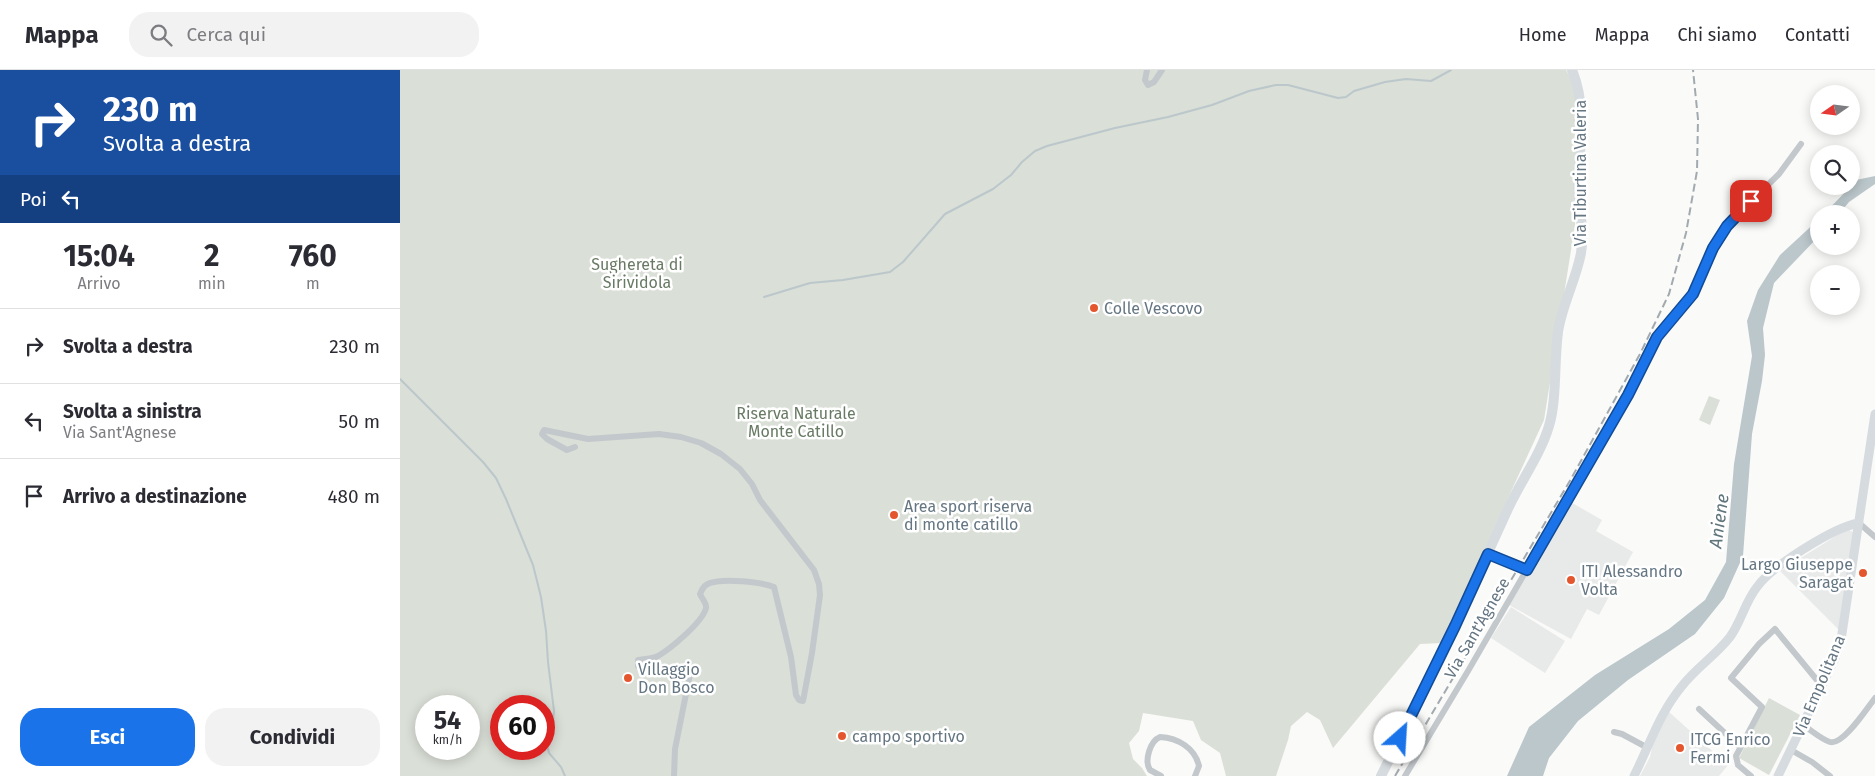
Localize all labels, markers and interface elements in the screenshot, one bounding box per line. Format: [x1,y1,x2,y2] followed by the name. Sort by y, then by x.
[129,12,479,57] search box
[25,21,99,49] text: Mappa
[147,21,175,49] icon: search
[187,23,266,46] text: Cerca qui
[1519,24,1567,46] text: Home
[1595,24,1649,46] text: Mappa
[1677,24,1757,46] text: Chi siamo
[1785,24,1850,46] text: Contatti
[1810,85,1860,135] north arrow
[1810,85,1860,315] map controls
[103,88,197,130] text: 230 m
[20,90,85,155] icon: right
[1571,100,1590,246] street label: Via Tiburtina Valeria
[103,130,251,157] text: Svolta a destra
[1810,145,1860,195] button: search
[1730,180,1772,222] pin
[57,185,85,213] icon: left
[1737,187,1765,215] icon: arrive
[20,188,47,211] text: Poi
[1810,205,1860,255] button: +
[63,238,135,274] text: 15:04
[204,238,220,274] text: 2
[289,238,337,274] text: 760
[591,255,683,292] park label: Sughereta di Sirividola
[1810,265,1860,315] button: −
[77,274,121,293] text: Arrivo
[198,274,226,293] text: min
[306,274,320,293] text: m
[1104,299,1203,318] place label: Colle Vescovo
[1088,302,1100,314] marker: Colle Vescovo
[20,332,48,360] icon: right
[63,335,193,358] text: Svolta a destra
[329,335,380,358] text: 230 m
[63,400,202,423] text: Svolta a sinistra
[736,404,856,441] park label: Riserva Naturale Monte Catillo
[20,407,48,435] icon: left
[339,410,380,433] text: 50 m
[63,423,177,442] text: Via Sant'Agnese
[20,482,48,510] icon: arrive
[63,485,247,508] text: Arrivo a destinazione
[328,485,380,508] text: 480 m
[1704,492,1734,551] water label: Aniene
[904,497,1032,534] place label: Area sport riserva di monte catillo
[888,509,900,521] marker: Area sport riserva di monte catillo
[1741,555,1853,592] place label: Largo Giuseppe Saragat
[1581,562,1683,599] place label: ITI Alessandro Volta
[1857,567,1869,579] marker: Largo Giuseppe Saragat
[1440,574,1514,682] street label: Via Sant'Agnese
[1565,574,1577,586] marker: ITI Alessandro Volta
[1789,632,1849,740] street label: Via Empolitana
[638,660,714,697] place label: Villaggio Don Bosco
[622,672,634,684] marker: Villaggio Don Bosco
[490,695,555,760] speed limit sign: 60
[434,706,461,736] text: 54
[20,708,195,766] button: Esci
[205,708,380,766] button: Condividi
[1373,711,1425,763] position arrow
[852,727,965,746] place label: campo sportivo
[836,730,848,742] marker: campo sportivo
[1690,730,1771,767] place label: ITCG Enrico Fermi
[433,733,462,747] text: km/h
[1674,742,1686,754] marker: ITCG Enrico Fermi

